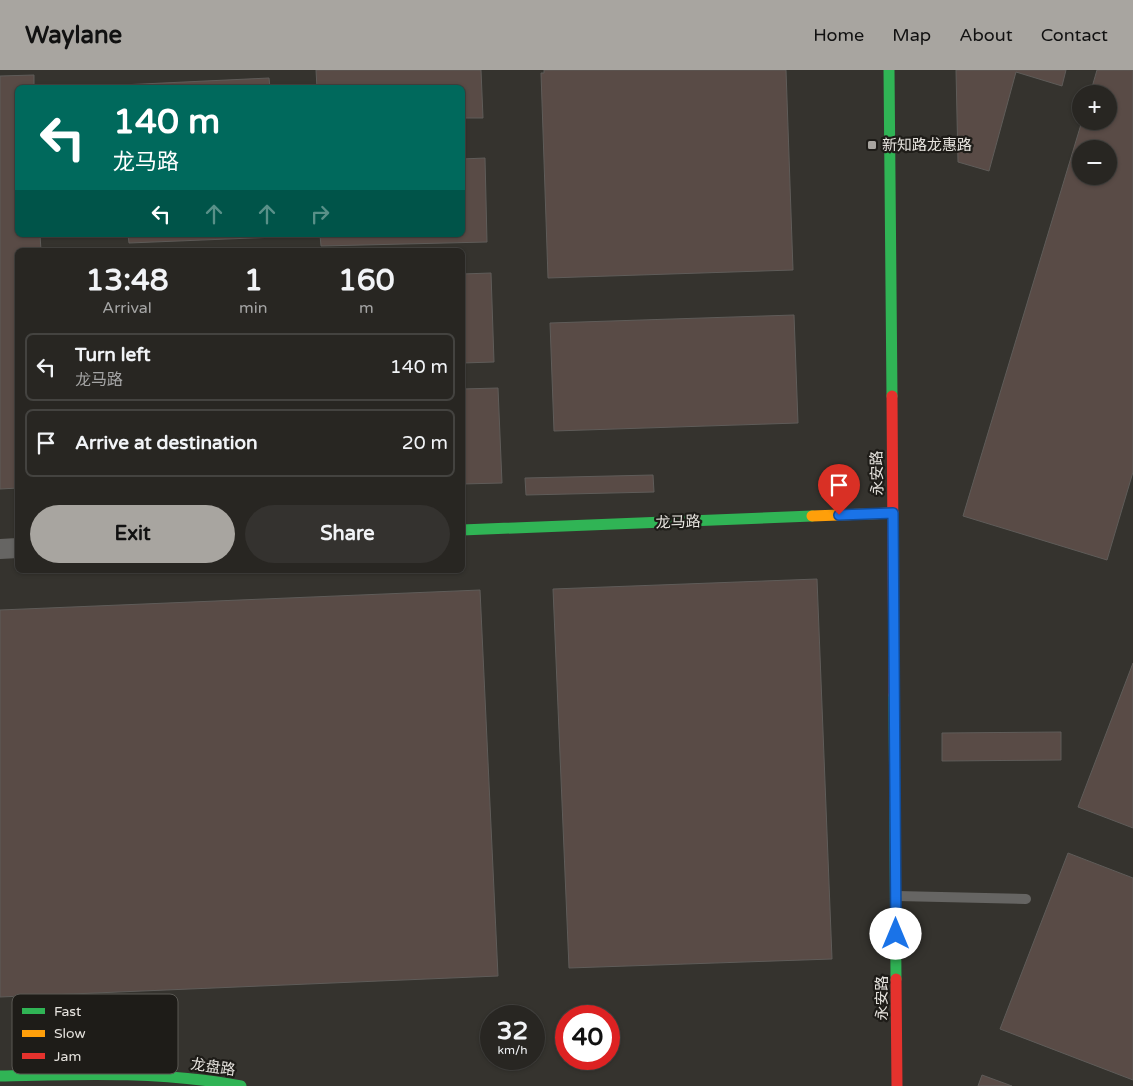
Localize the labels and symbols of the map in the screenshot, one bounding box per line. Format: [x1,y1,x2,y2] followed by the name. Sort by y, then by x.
[882,136,972,154] place label: 新知路龙惠路
[866,139,878,151] marker: 新知路龙惠路
[868,450,886,496] street label: 永安路
[818,464,860,515] pin
[655,512,701,532] street label: 龙马路
[869,907,921,959] position arrow
[873,975,891,1021] street label: 永安路
[12,994,178,1074] legend
[54,1003,82,1020] text: Fast
[555,1005,620,1070] speed limit sign: 40
[54,1025,86,1042] text: Slow
[54,1048,81,1065] text: Jam
[189,1055,237,1079] street label: 龙盘路

